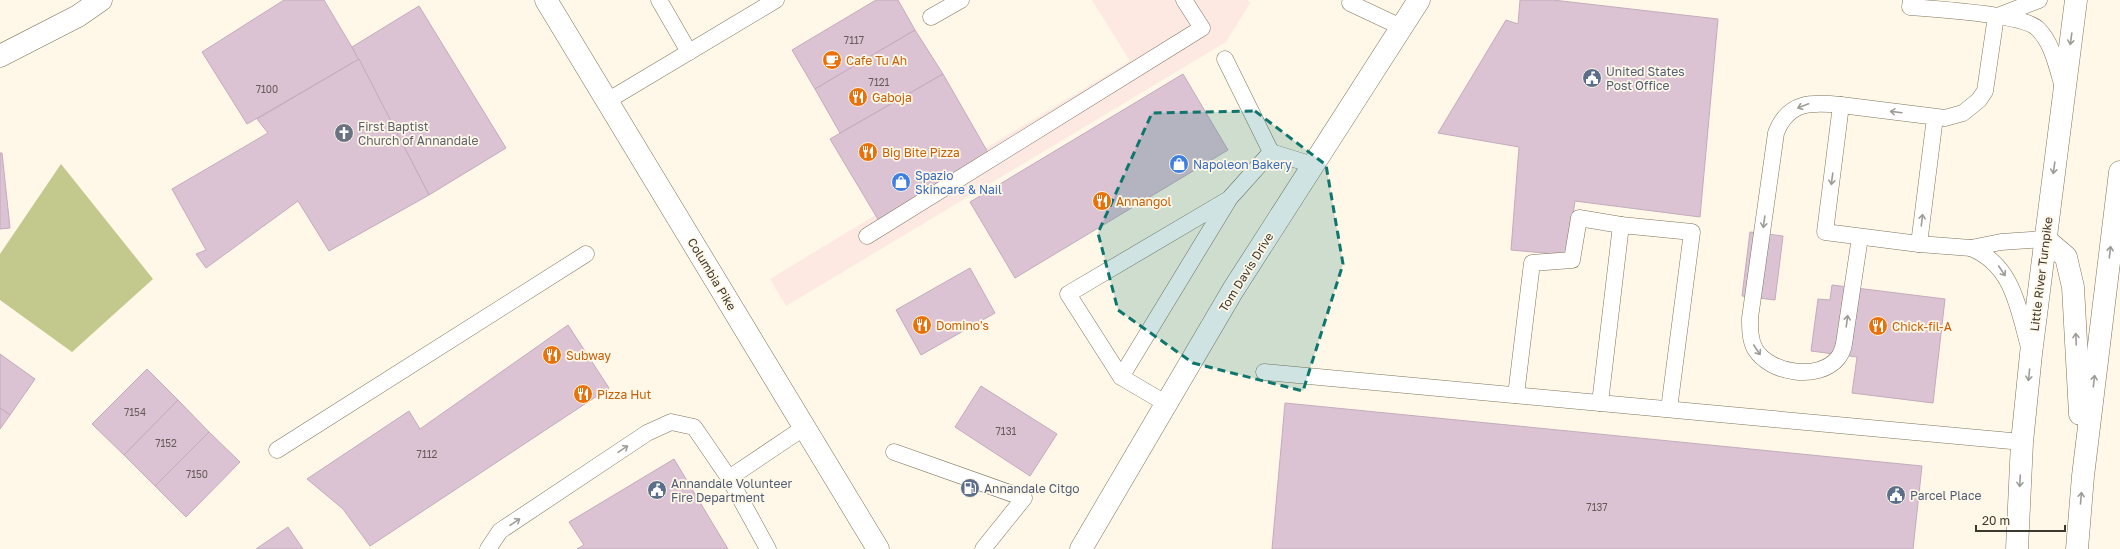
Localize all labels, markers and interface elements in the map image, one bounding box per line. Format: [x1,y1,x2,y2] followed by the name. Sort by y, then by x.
[2067,32,2075,45] one-way arrow
[844,34,864,46] house number: 7117
[821,49,843,71] cafe icon: Cafe Tu Ah
[846,53,907,68] place label: Cafe Tu Ah
[1606,64,1685,93] place label: United States Post Office
[1581,67,1603,89] public building icon: United States Post Office
[869,76,890,88] house number: 7121
[256,83,278,95] house number: 7100
[847,86,869,108] restaurant icon: Gaboja
[872,90,912,105] place label: Gaboja
[1797,102,1809,110] one-way arrow
[1890,108,1903,116] one-way arrow
[358,119,479,148] place label: First Baptist Church of Annandale
[333,122,355,144] church icon: First Baptist Church of Annandale
[857,141,879,163] restaurant icon: Big Bite Pizza
[882,145,960,160] place label: Big Bite Pizza
[1168,153,1190,175] shop icon: Napoleon Bakery
[1193,157,1292,172] place label: Napoleon Bakery
[2050,161,2058,174] one-way arrow
[915,168,1002,197] place label: Spazio Skincare & Nail
[890,171,912,193] shop icon: Spazio Skincare & Nail
[1828,172,1836,185] one-way arrow
[1091,190,1113,212] restaurant icon: Annangol
[1116,194,1172,209] place label: Annangol
[1918,214,1926,227] one-way arrow
[1760,215,1768,228] one-way arrow
[2027,216,2055,332] street label: Little River Turnpike
[1215,229,1277,315] street label: Tom Davis Drive
[684,235,740,313] street label: Columbia Pike
[2106,246,2114,259] one-way arrow
[1998,265,2006,276] one-way arrow
[911,314,933,336] restaurant icon: Domino's
[1843,315,1851,328] one-way arrow
[1867,315,1889,337] restaurant icon: Chick-fil-A
[936,318,989,333] place label: Domino's
[1892,319,1952,334] place label: Chick-fil-A
[2072,333,2080,346] one-way arrow
[541,344,563,366] restaurant icon: Subway
[1753,344,1761,355] one-way arrow
[566,348,611,363] place label: Subway
[2025,368,2032,381] one-way arrow
[2090,375,2098,388] one-way arrow
[572,383,594,405] restaurant icon: Pizza Hut
[597,387,652,402] place label: Pizza Hut
[124,406,146,418] house number: 7154
[996,425,1017,437] house number: 7131
[155,437,177,449] house number: 7152
[617,445,628,453] one-way arrow
[417,448,438,460] house number: 7112
[186,468,208,480] house number: 7150
[2017,474,2024,487] one-way arrow
[671,476,792,505] place label: Annandale Volunteer Fire Department
[959,477,981,499] fuel station icon: Annandale Citgo
[646,479,668,501] public building icon: Annandale Volunteer Fire Department
[984,481,1080,496] place label: Annandale Citgo
[1885,484,1907,506] public building icon: Parcel Place
[1910,488,1981,503] place label: Parcel Place
[2077,492,2084,505] one-way arrow
[1586,501,1608,513] house number: 7137
[1976,507,2065,533] scale bar
[1982,513,2010,528] text: 20 m
[509,518,520,526] one-way arrow

